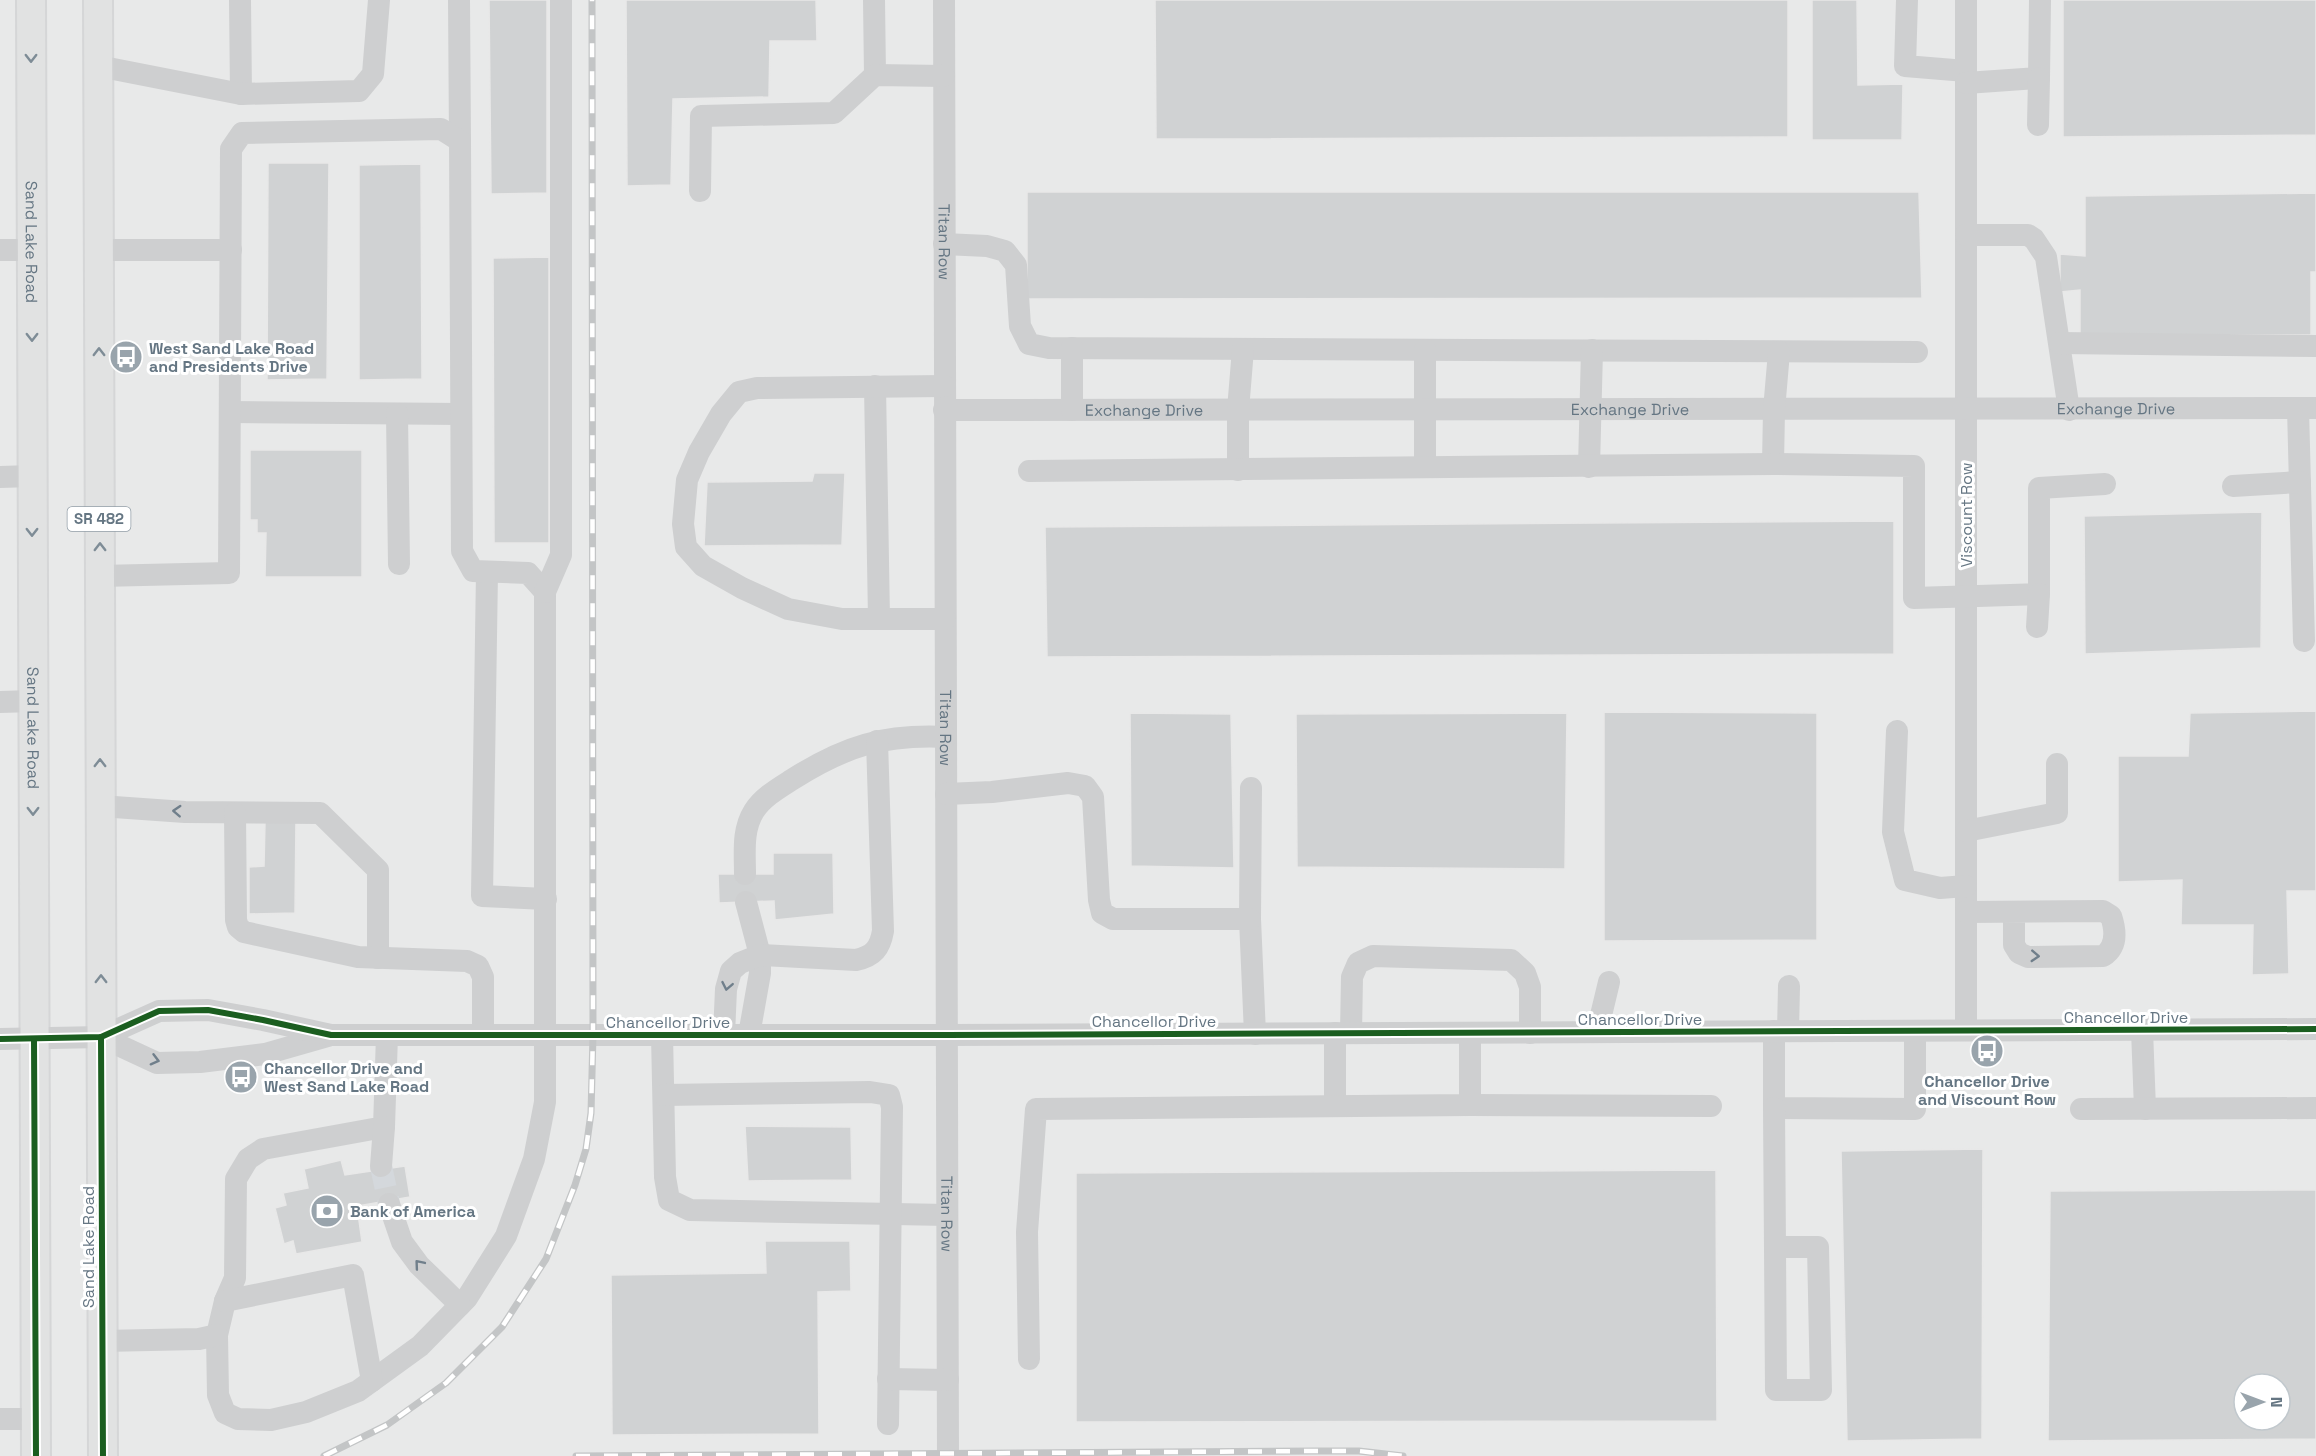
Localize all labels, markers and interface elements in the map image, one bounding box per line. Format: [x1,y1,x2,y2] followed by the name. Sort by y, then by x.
[25,54,37,63] one-way arrow
[21,181,42,303] street label: Sand Lake Road
[934,204,955,280] street label: Titan Row
[26,333,38,342] one-way arrow
[149,338,314,377] place label: West Sand Lake Road and Presidents Drive
[108,339,144,375] bus stop icon: West Sand Lake Road and Presidents Drive
[93,347,105,356] one-way arrow
[2057,398,2175,419] street label: Exchange Drive
[1571,399,1689,420] street label: Exchange Drive
[1085,400,1203,421] street label: Exchange Drive
[1956,462,1977,568] street label: Viscount Row
[68,507,130,531] road number: SR 482
[26,528,38,537] one-way arrow
[94,542,106,551] one-way arrow
[22,667,44,789] street label: Sand Lake Road
[935,690,956,766] street label: Titan Row
[94,758,106,767] one-way arrow
[172,805,181,818] one-way arrow
[27,807,39,816] one-way arrow
[2031,950,2040,962] one-way arrow
[95,974,107,983] one-way arrow
[721,981,734,991] one-way arrow
[2064,1007,2188,1028] street label: Chancellor Drive
[1578,1009,1702,1030] street label: Chancellor Drive
[1092,1011,1216,1032] street label: Chancellor Drive
[606,1012,730,1033] street label: Chancellor Drive
[1969,1033,2005,1069] bus stop icon: Chancellor Drive and Viscount Row
[150,1052,160,1065] one-way arrow
[264,1058,429,1097] place label: Chancellor Drive and West Sand Lake Road
[223,1059,259,1095] bus stop icon: Chancellor Drive and West Sand Lake Road
[1918,1071,2056,1110] place label: Chancellor Drive and Viscount Row
[936,1176,957,1252] street label: Titan Row
[78,1186,99,1308] street label: Sand Lake Road
[309,1193,345,1229] bank icon: Bank of America
[350,1201,475,1222] place label: Bank of America
[415,1260,426,1271] one-way arrow
[2232,1372,2292,1432] north arrow
[2266,1397,2287,1407] text: N

